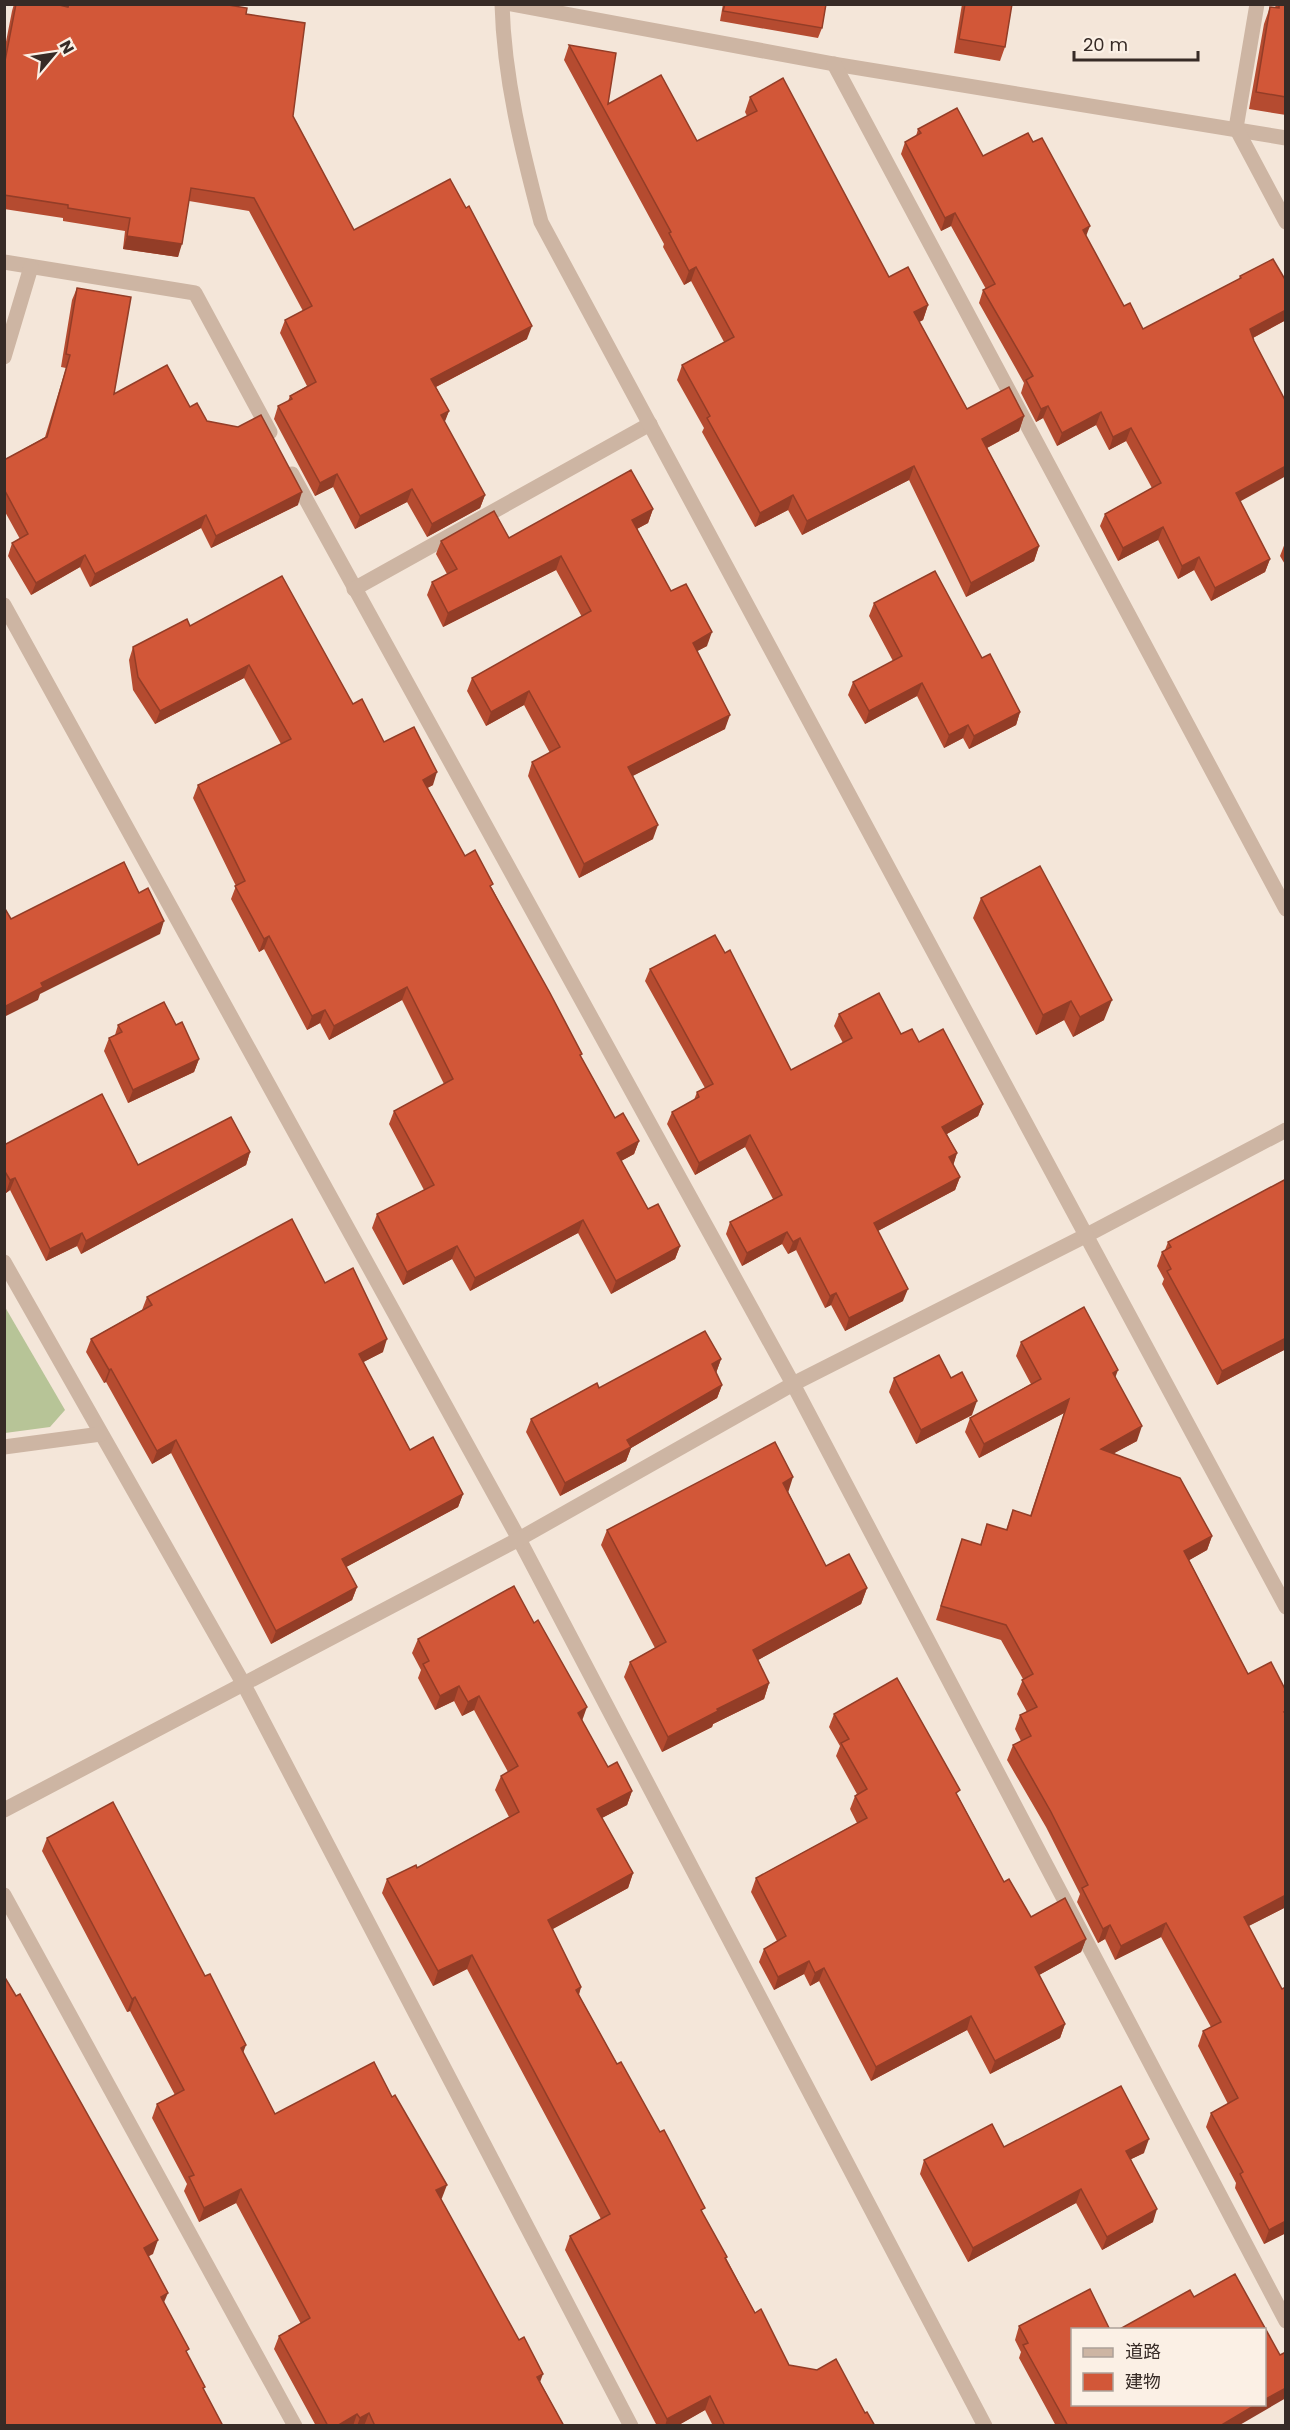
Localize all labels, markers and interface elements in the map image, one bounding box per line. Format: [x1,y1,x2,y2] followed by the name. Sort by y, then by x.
[24,24,84,84] north arrow
[1074,24,1198,62] scale bar
[1083,32,1128,57] text: 20 m
[54,36,80,58] text: N
[1071,2328,1266,2406] legend
[1125,2339,1161,2364] text: 道路
[1125,2369,1161,2394] text: 建物

